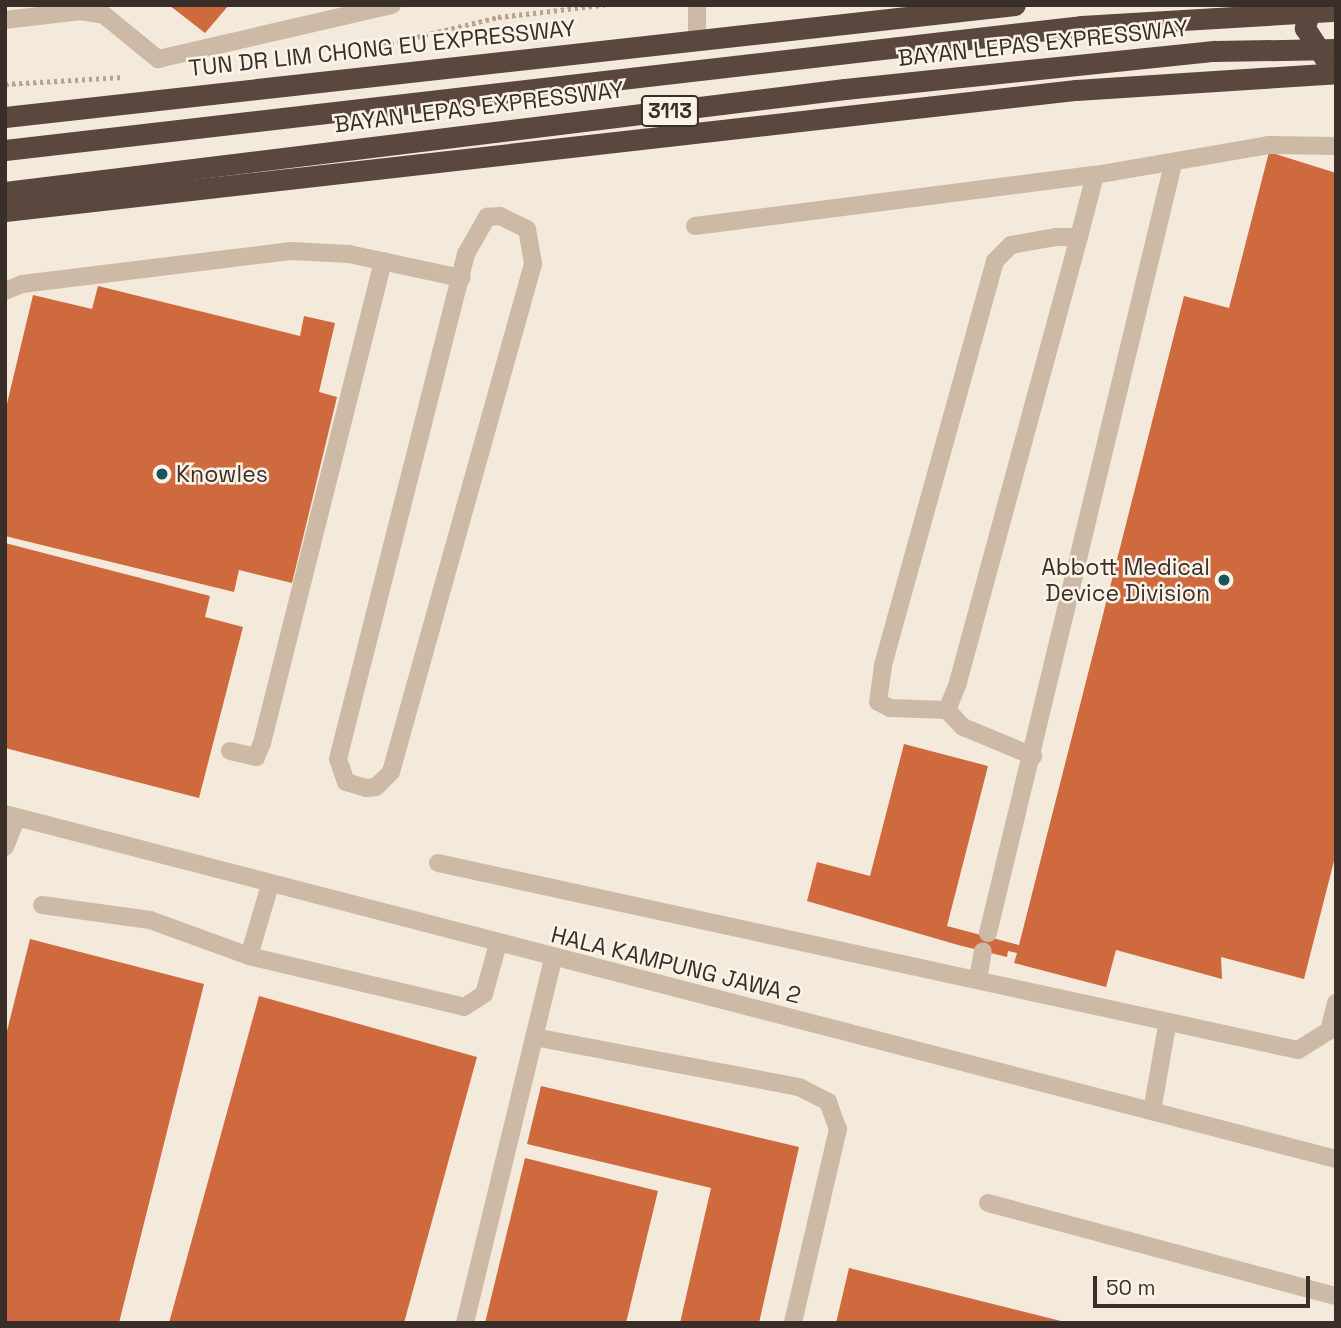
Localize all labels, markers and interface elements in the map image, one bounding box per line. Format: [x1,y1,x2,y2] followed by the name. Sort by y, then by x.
[187,14,577,82] street label: TUN DR LIM CHONG EU EXPRESSWAY
[897,14,1189,72] street label: BAYAN LEPAS EXPRESSWAY
[333,76,625,138] street label: BAYAN LEPAS EXPRESSWAY
[640,94,700,128] road number: 3113
[176,460,268,488] place label: Knowles
[154,466,170,482] marker: Knowles
[1041,553,1210,607] place label: Abbott Medical Device Division
[1216,572,1232,588] marker: Abbott Medical Device Division
[548,921,804,1009] street label: HALA KAMPUNG JAWA 2
[1096,1262,1313,1306] scale bar
[1106,1274,1156,1301] text: 50 m

